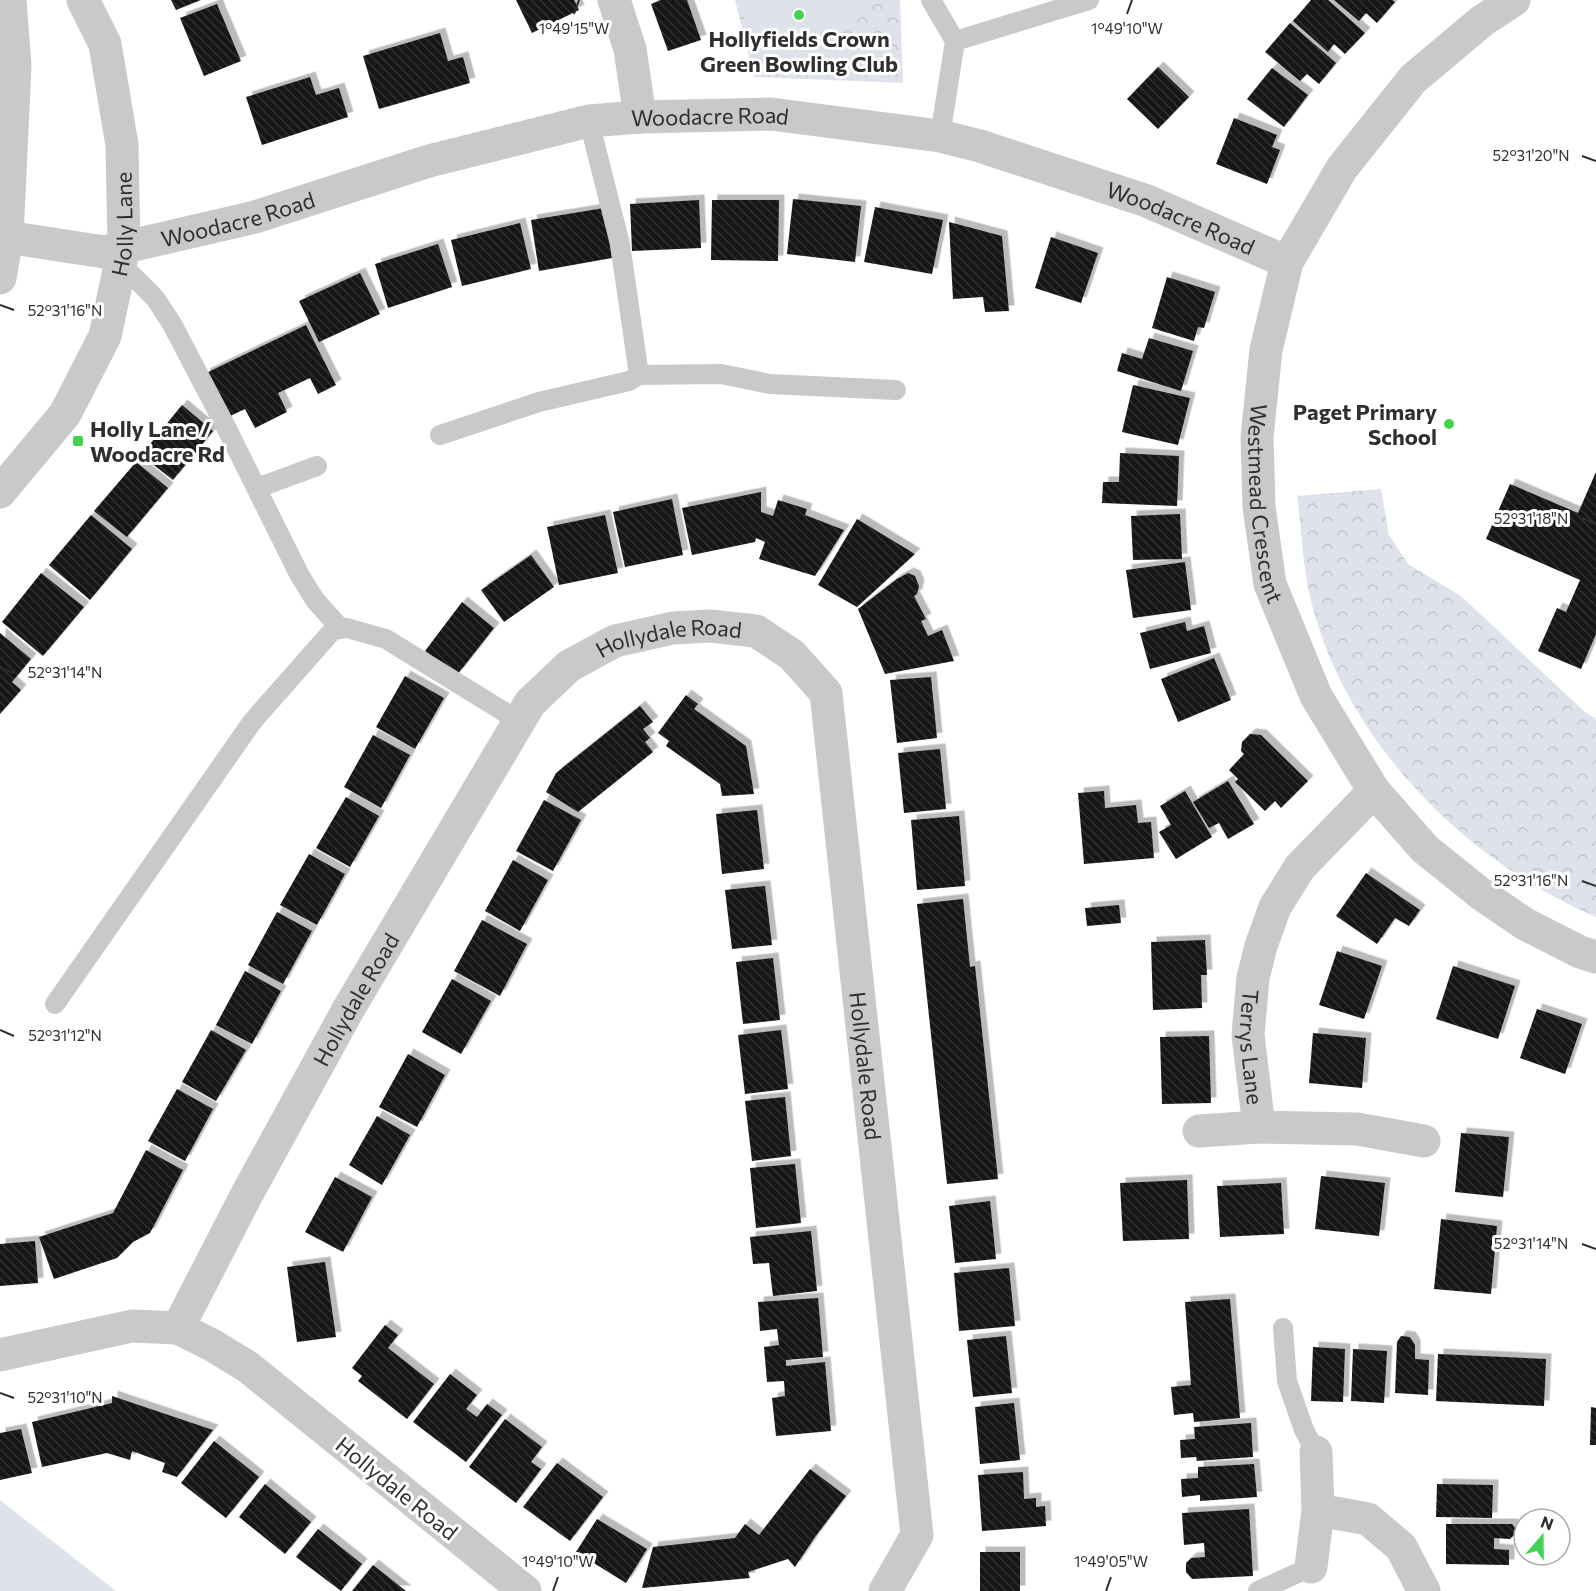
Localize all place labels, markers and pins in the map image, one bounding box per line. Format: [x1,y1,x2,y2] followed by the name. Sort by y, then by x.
[792,8,806,22] marker: Hollyfields Crown Green Bowling Club
[700,25,898,77] place label: Hollyfields Crown Green Bowling Club
[1293,398,1437,450] place label: Paget Primary School
[90,415,225,467] place label: Holly Lane / Woodacre Rd
[1442,417,1456,431] marker: Paget Primary School
[71,434,85,448] marker: Holly Lane / Woodacre Rd

